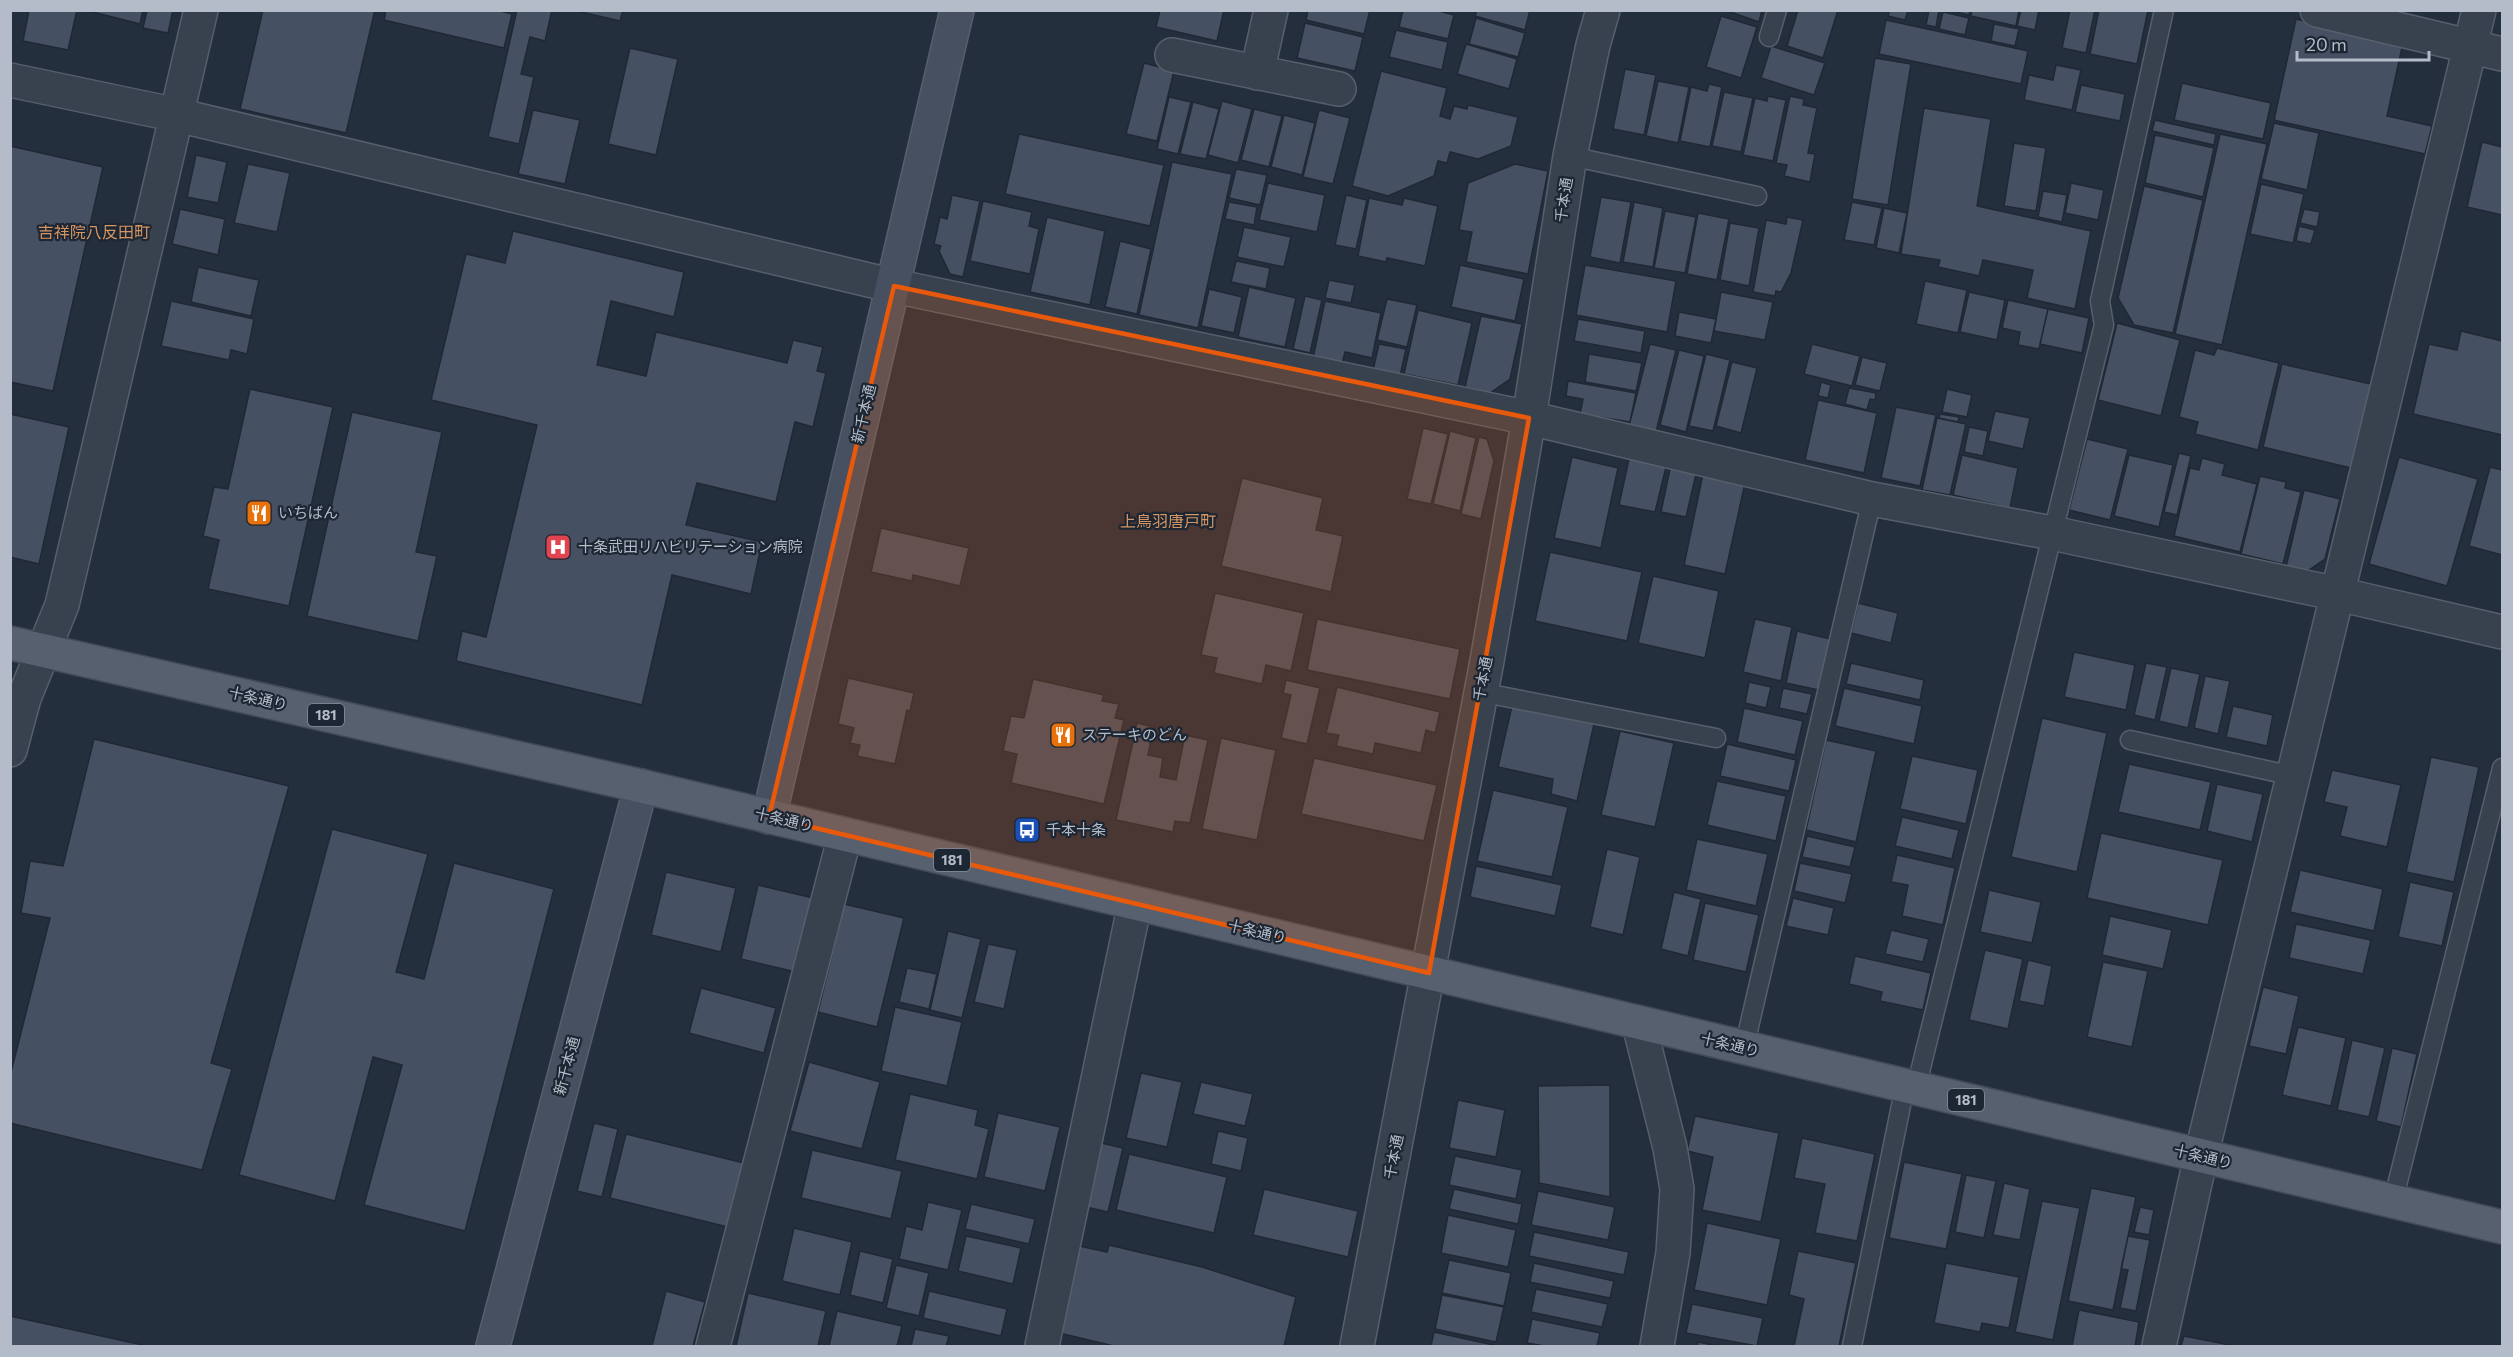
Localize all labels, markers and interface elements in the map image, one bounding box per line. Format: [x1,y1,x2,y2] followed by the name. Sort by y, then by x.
[2297,24,2429,62] scale bar
[2306,33,2347,55] text: 20 m
[1551,176,1575,223] street label: 千本通
[38,222,150,241] district label: 吉祥院八反田町
[848,383,879,445] street label: 新千本通
[244,498,274,528] restaurant icon: いちばん
[278,503,338,521] place label: いちばん
[1120,511,1216,530] district label: 上鳥羽唐戸町
[543,532,573,562] hospital icon: 十条武田リハビリテーション病院
[578,537,803,555] place label: 十条武田リハビリテーション病院
[1469,655,1495,703] street label: 千本通
[227,683,289,714] street label: 十条通り
[308,704,344,726] road number: 181
[1048,720,1078,750] restaurant icon: ステーキのどん
[1082,725,1187,743] place label: ステーキのどん
[753,804,815,835] street label: 十条通り
[1012,815,1042,845] bus stop icon: 千本十条
[1046,820,1106,838] place label: 千本十条
[934,849,970,871] road number: 181
[1226,916,1288,947] street label: 十条通り
[1699,1029,1761,1060] street label: 十条通り
[550,1034,582,1097] street label: 新千本通
[1948,1089,1984,1111] road number: 181
[1380,1133,1406,1181] street label: 千本通
[2172,1141,2234,1172] street label: 十条通り

